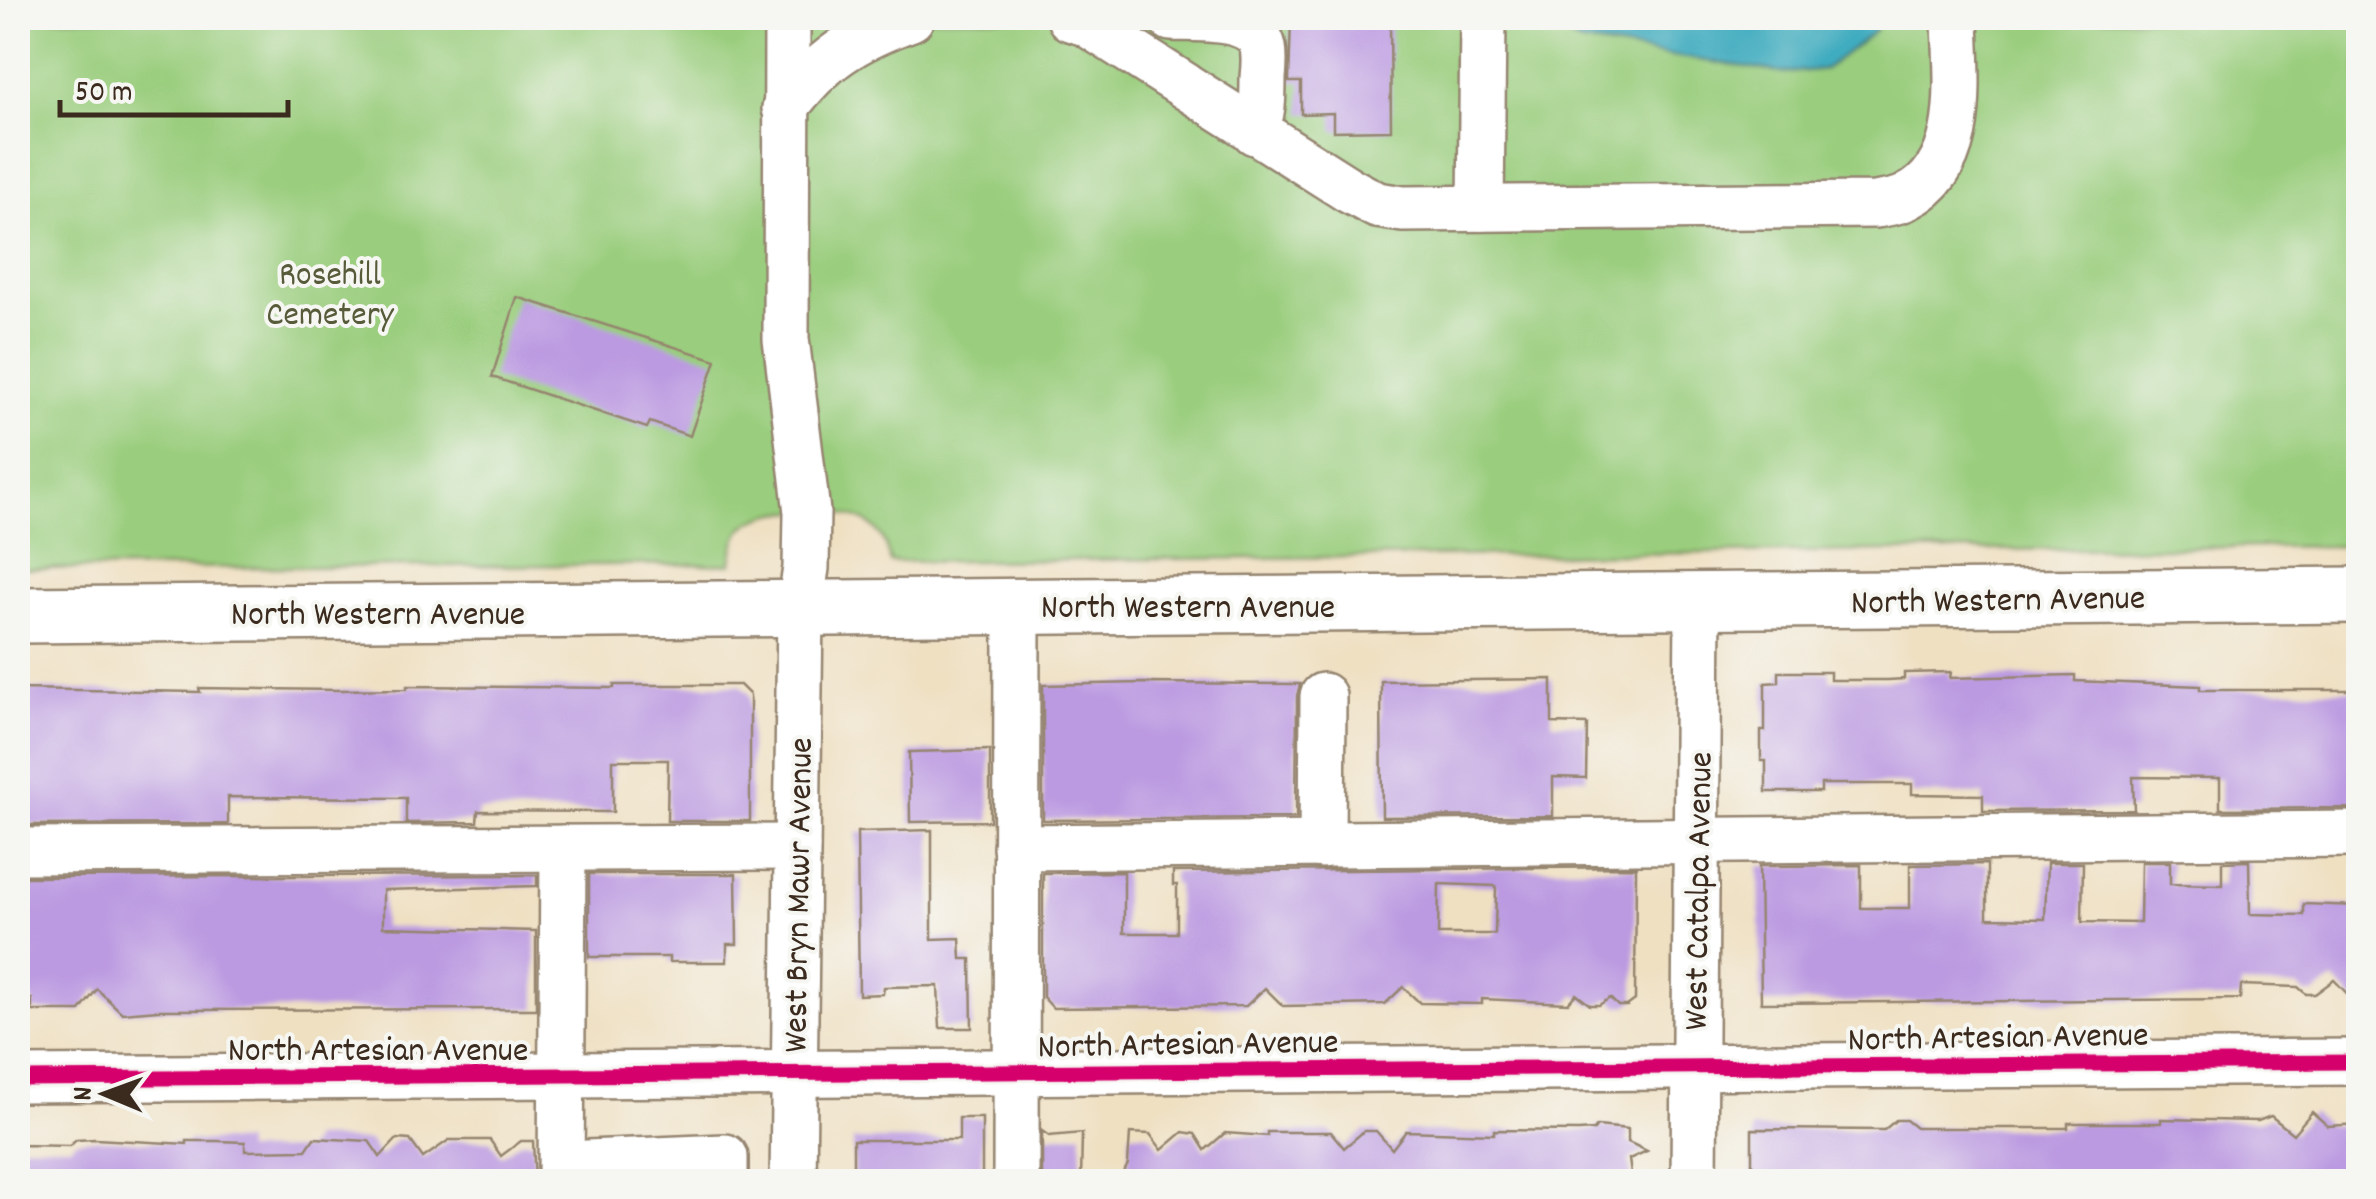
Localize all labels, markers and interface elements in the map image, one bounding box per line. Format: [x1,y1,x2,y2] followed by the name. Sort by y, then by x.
[60,55,288,117] scale bar
[75,73,133,116] text: 50 m
[266,252,395,342] park label: Rosehill Cemetery
[1851,575,2146,631] street label: North Western Avenue
[1041,585,1335,635] street label: North Western Avenue
[231,592,525,642] street label: North Western Avenue
[773,737,829,1053] street label: West Bryn Mawr Avenue
[1674,751,1728,1031] street label: West Catalpa Avenue
[1847,1012,2149,1068] street label: North Artesian Avenue
[1037,1019,1339,1075] street label: North Artesian Avenue
[228,1028,528,1078] street label: North Artesian Avenue
[55,1044,155,1144] north arrow
[65,1086,105,1101] text: N

